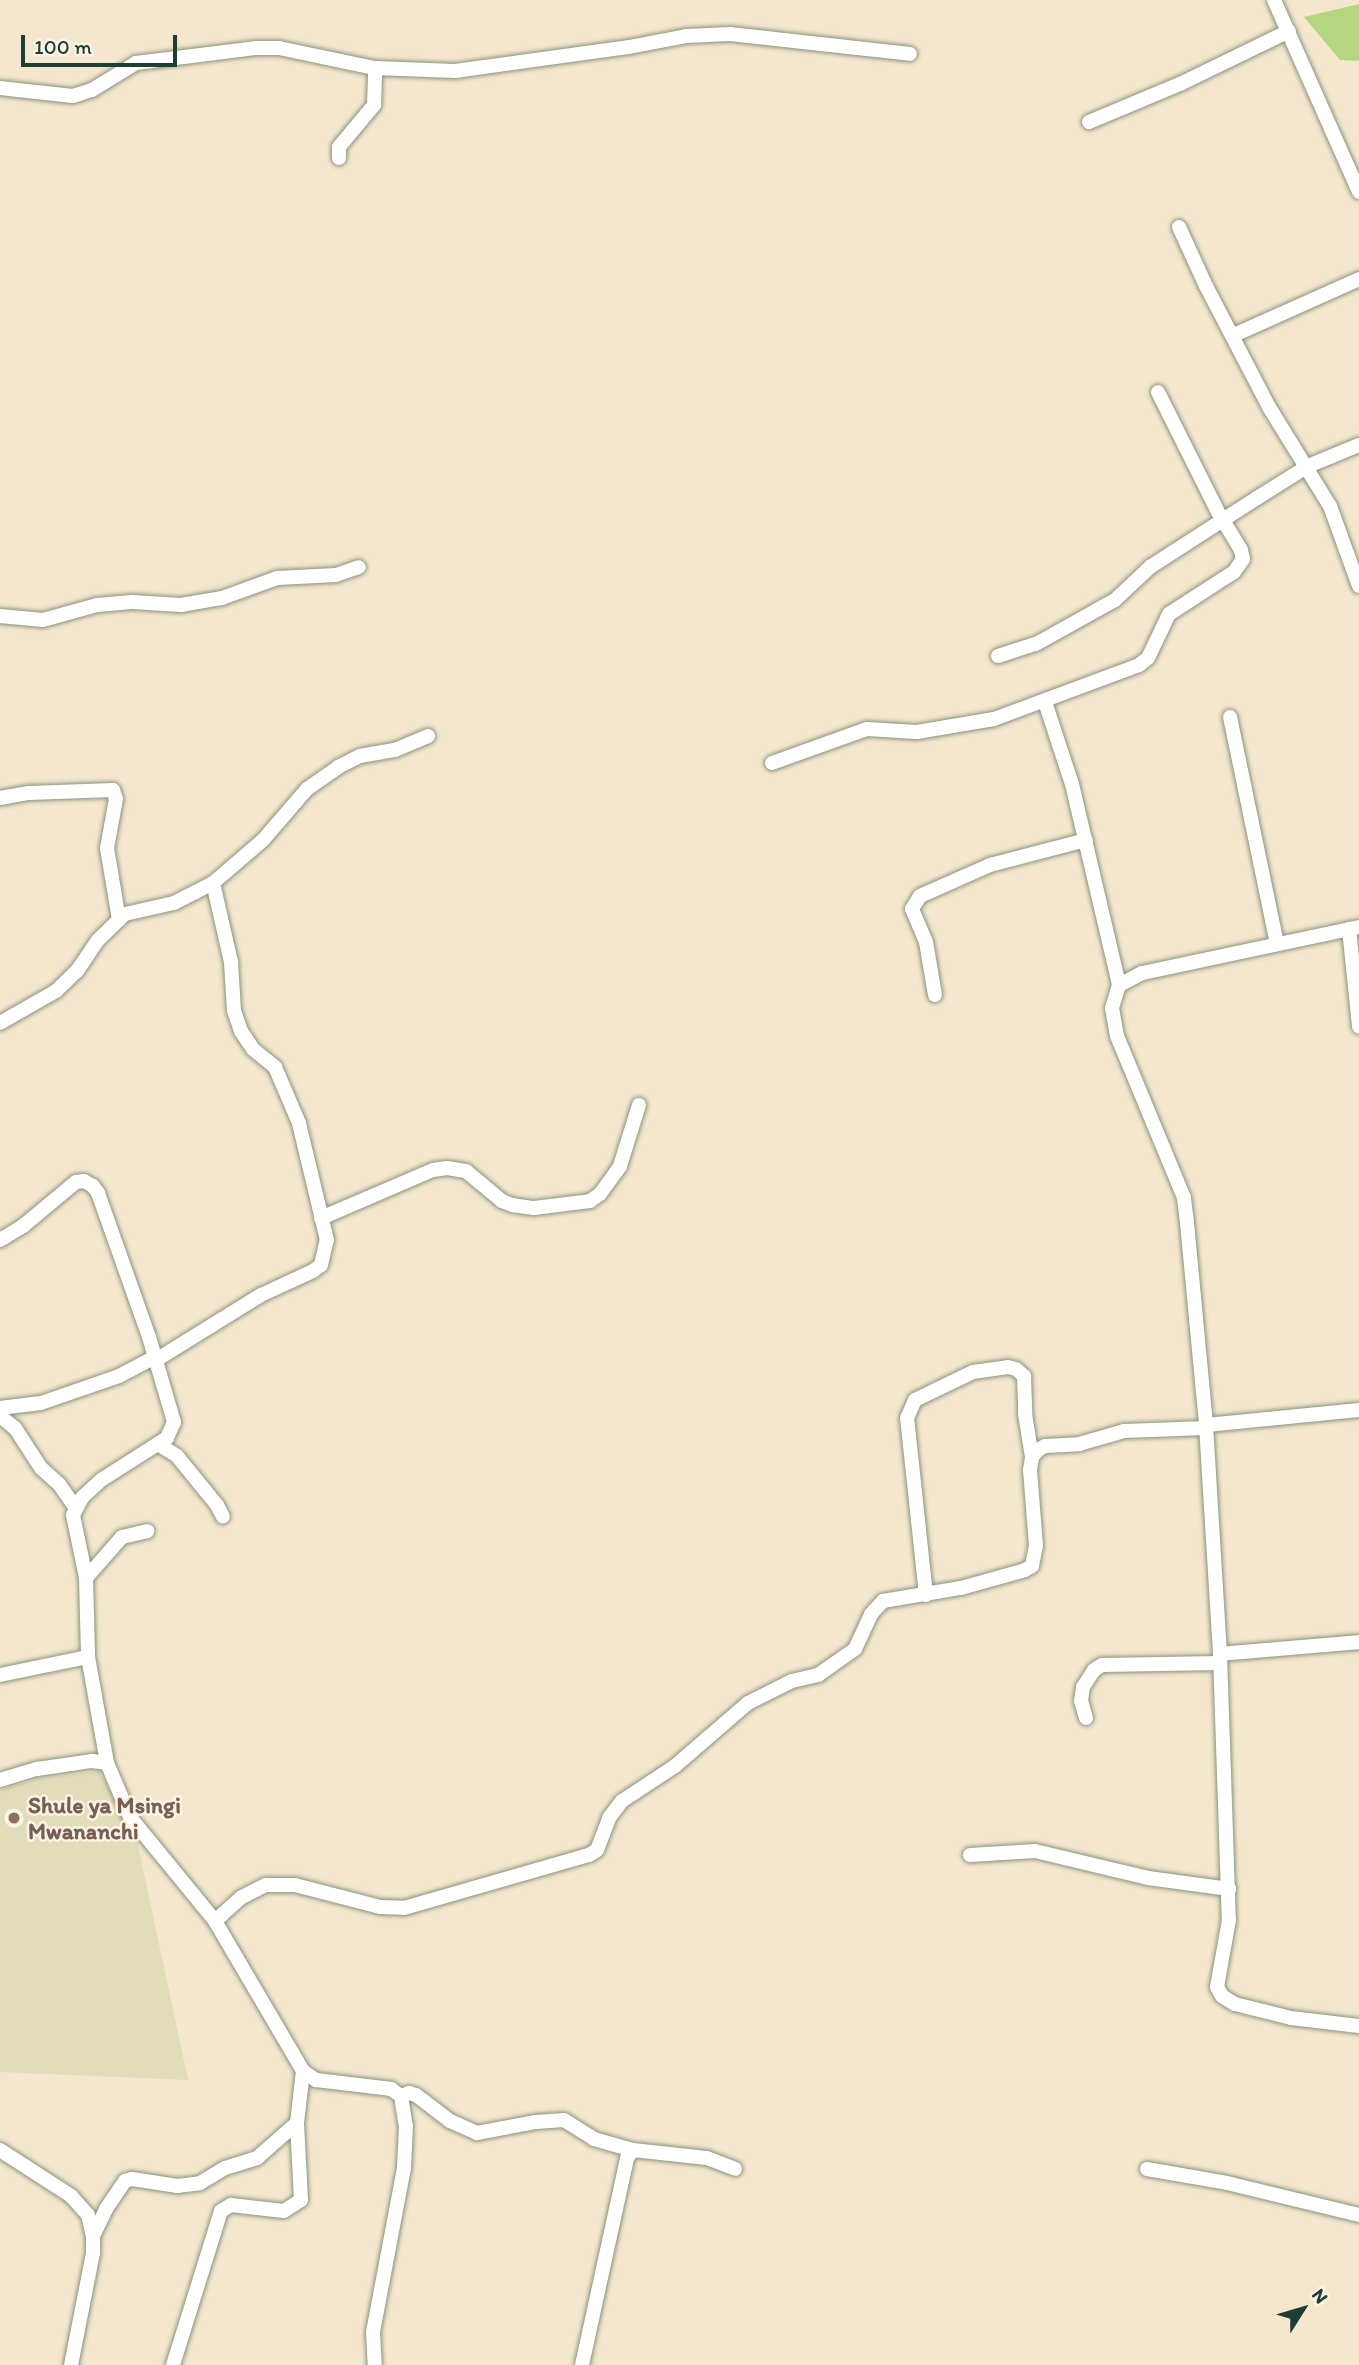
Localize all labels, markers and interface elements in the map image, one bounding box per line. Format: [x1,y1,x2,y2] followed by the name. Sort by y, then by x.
[24,21,180,65] scale bar
[34,34,92,59] text: 100 m
[28,1791,181,1845] place label: Shule ya Msingi Mwananchi
[6,1810,22,1826] marker: Shule ya Msingi Mwananchi
[1268,2274,1338,2344] north arrow
[1307,2284,1333,2308] text: N

